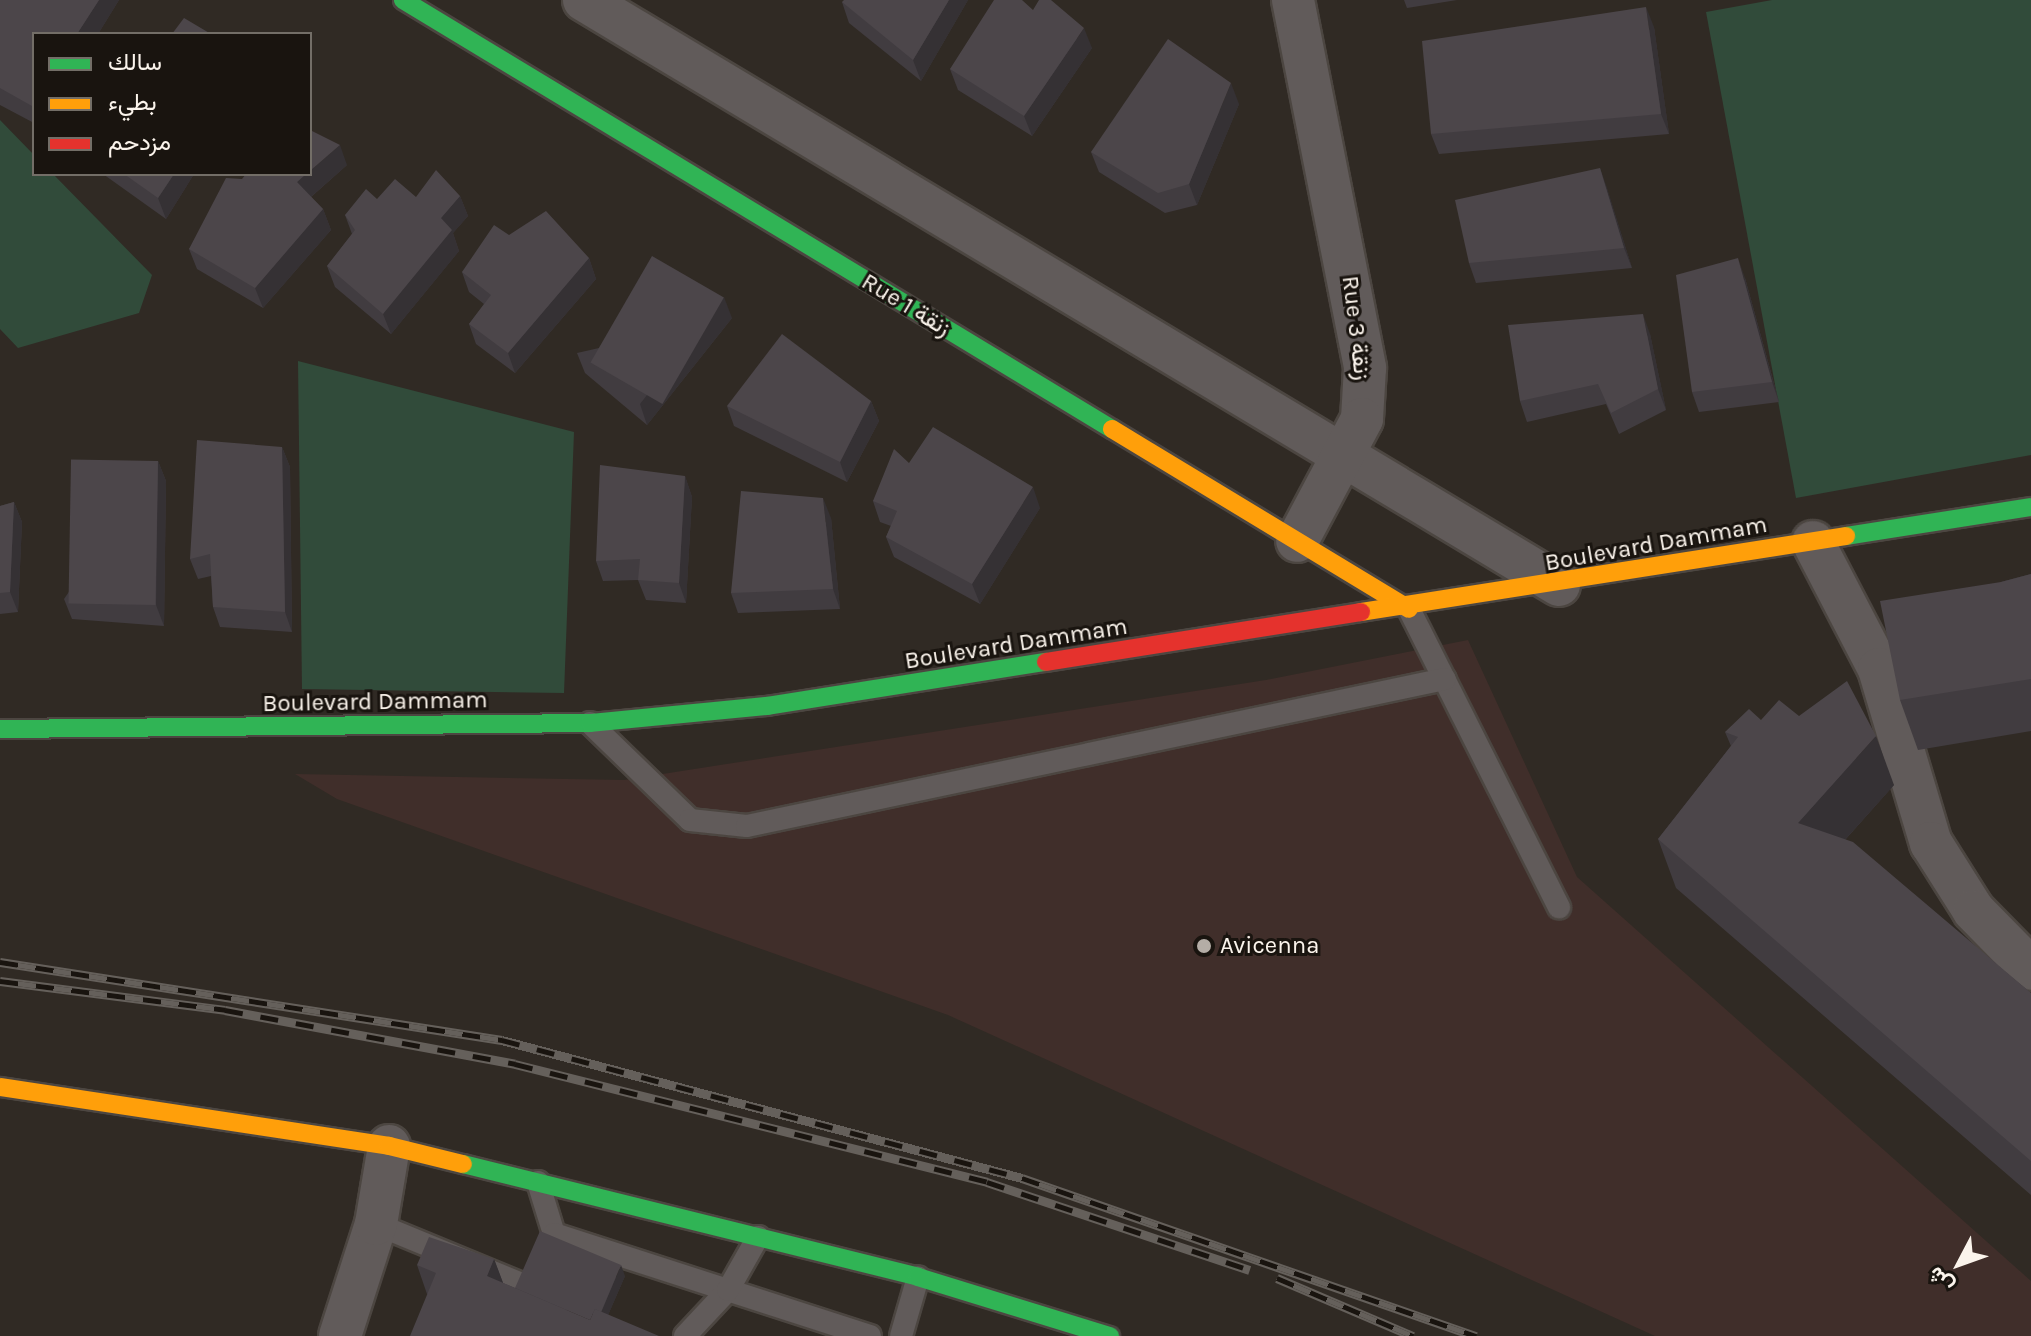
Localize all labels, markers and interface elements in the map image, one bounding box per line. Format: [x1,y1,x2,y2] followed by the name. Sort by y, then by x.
[32,32,312,176] legend
[108,48,162,76] text: سالك
[108,88,157,116] text: بطيء
[108,128,171,156] text: مزدحم
[856,267,956,343] street label: Rue 1 زنقة
[1335,274,1377,382] street label: Rue 3 زنقة
[1543,510,1769,578] street label: Boulevard Dammam
[903,612,1129,676] street label: Boulevard Dammam
[262,686,488,718] street label: Boulevard Dammam
[1220,932,1319,960] place label: Avicenna
[1195,937,1213,955] marker: Avicenna
[1919,1224,1999,1304] north arrow
[1922,1261,1959,1298] text: ش

